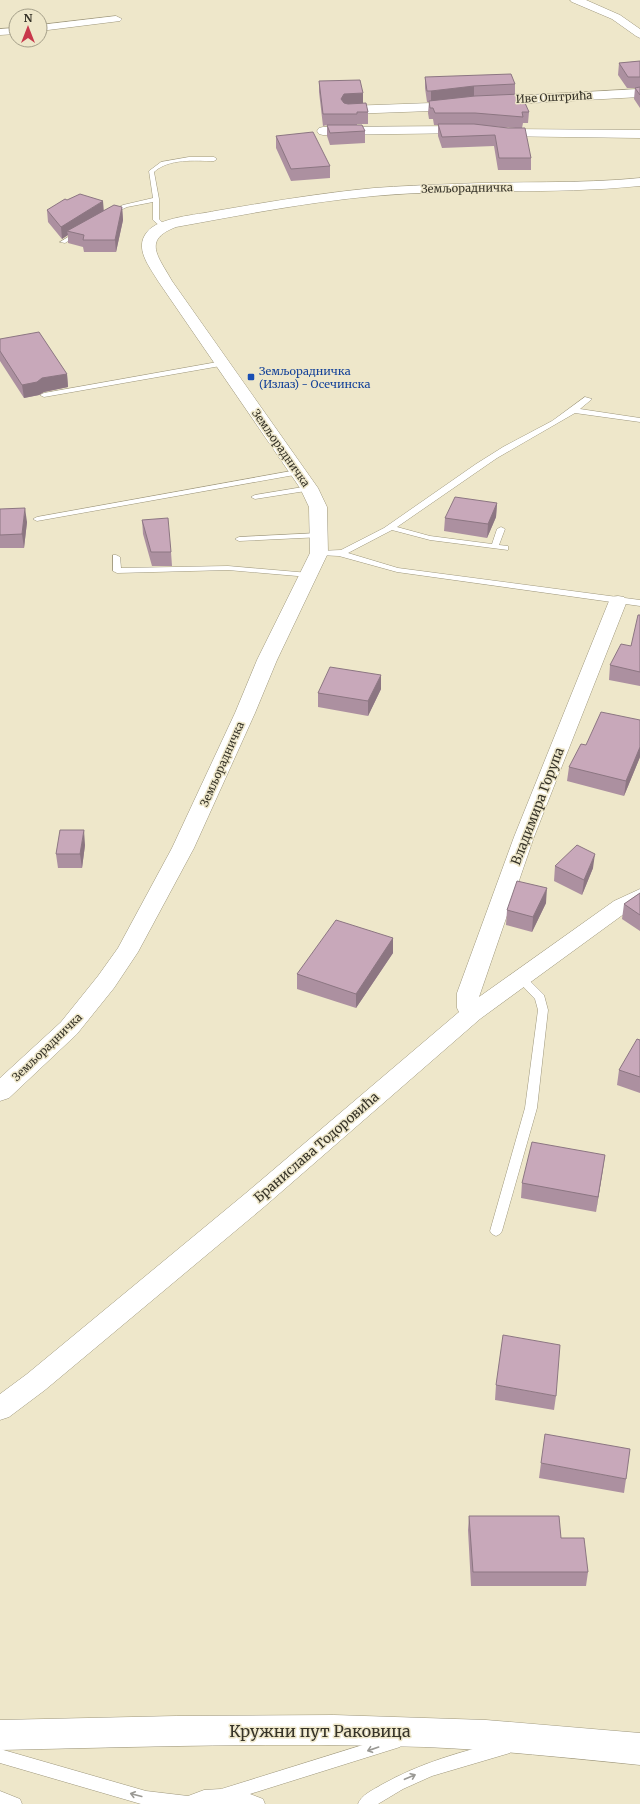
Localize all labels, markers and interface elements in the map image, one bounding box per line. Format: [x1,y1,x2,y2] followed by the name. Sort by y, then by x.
[8,8,48,48] north arrow
[24,11,33,25] text: N
[515,88,593,106] street label: Иве Оштрића
[421,180,513,196] street label: Земљорадничка
[259,364,371,391] place label: Земљорадничка (Излаз) - Осечинска
[246,372,256,382] marker: Земљорадничка (Излаз) - Осечинска
[249,406,313,490] street label: Земљорадничка
[197,719,247,809] street label: Земљорадничка
[507,745,568,867] street label: Владимира Горупа
[9,1010,85,1084] street label: Земљорадничка
[250,1088,382,1206] street label: Бранислава Тодоровића
[229,1721,411,1741] street label: Кружни пут Раковица
[368,1746,380,1754] one-way arrow
[404,1773,416,1781] one-way arrow
[129,1791,142,1798] one-way arrow

